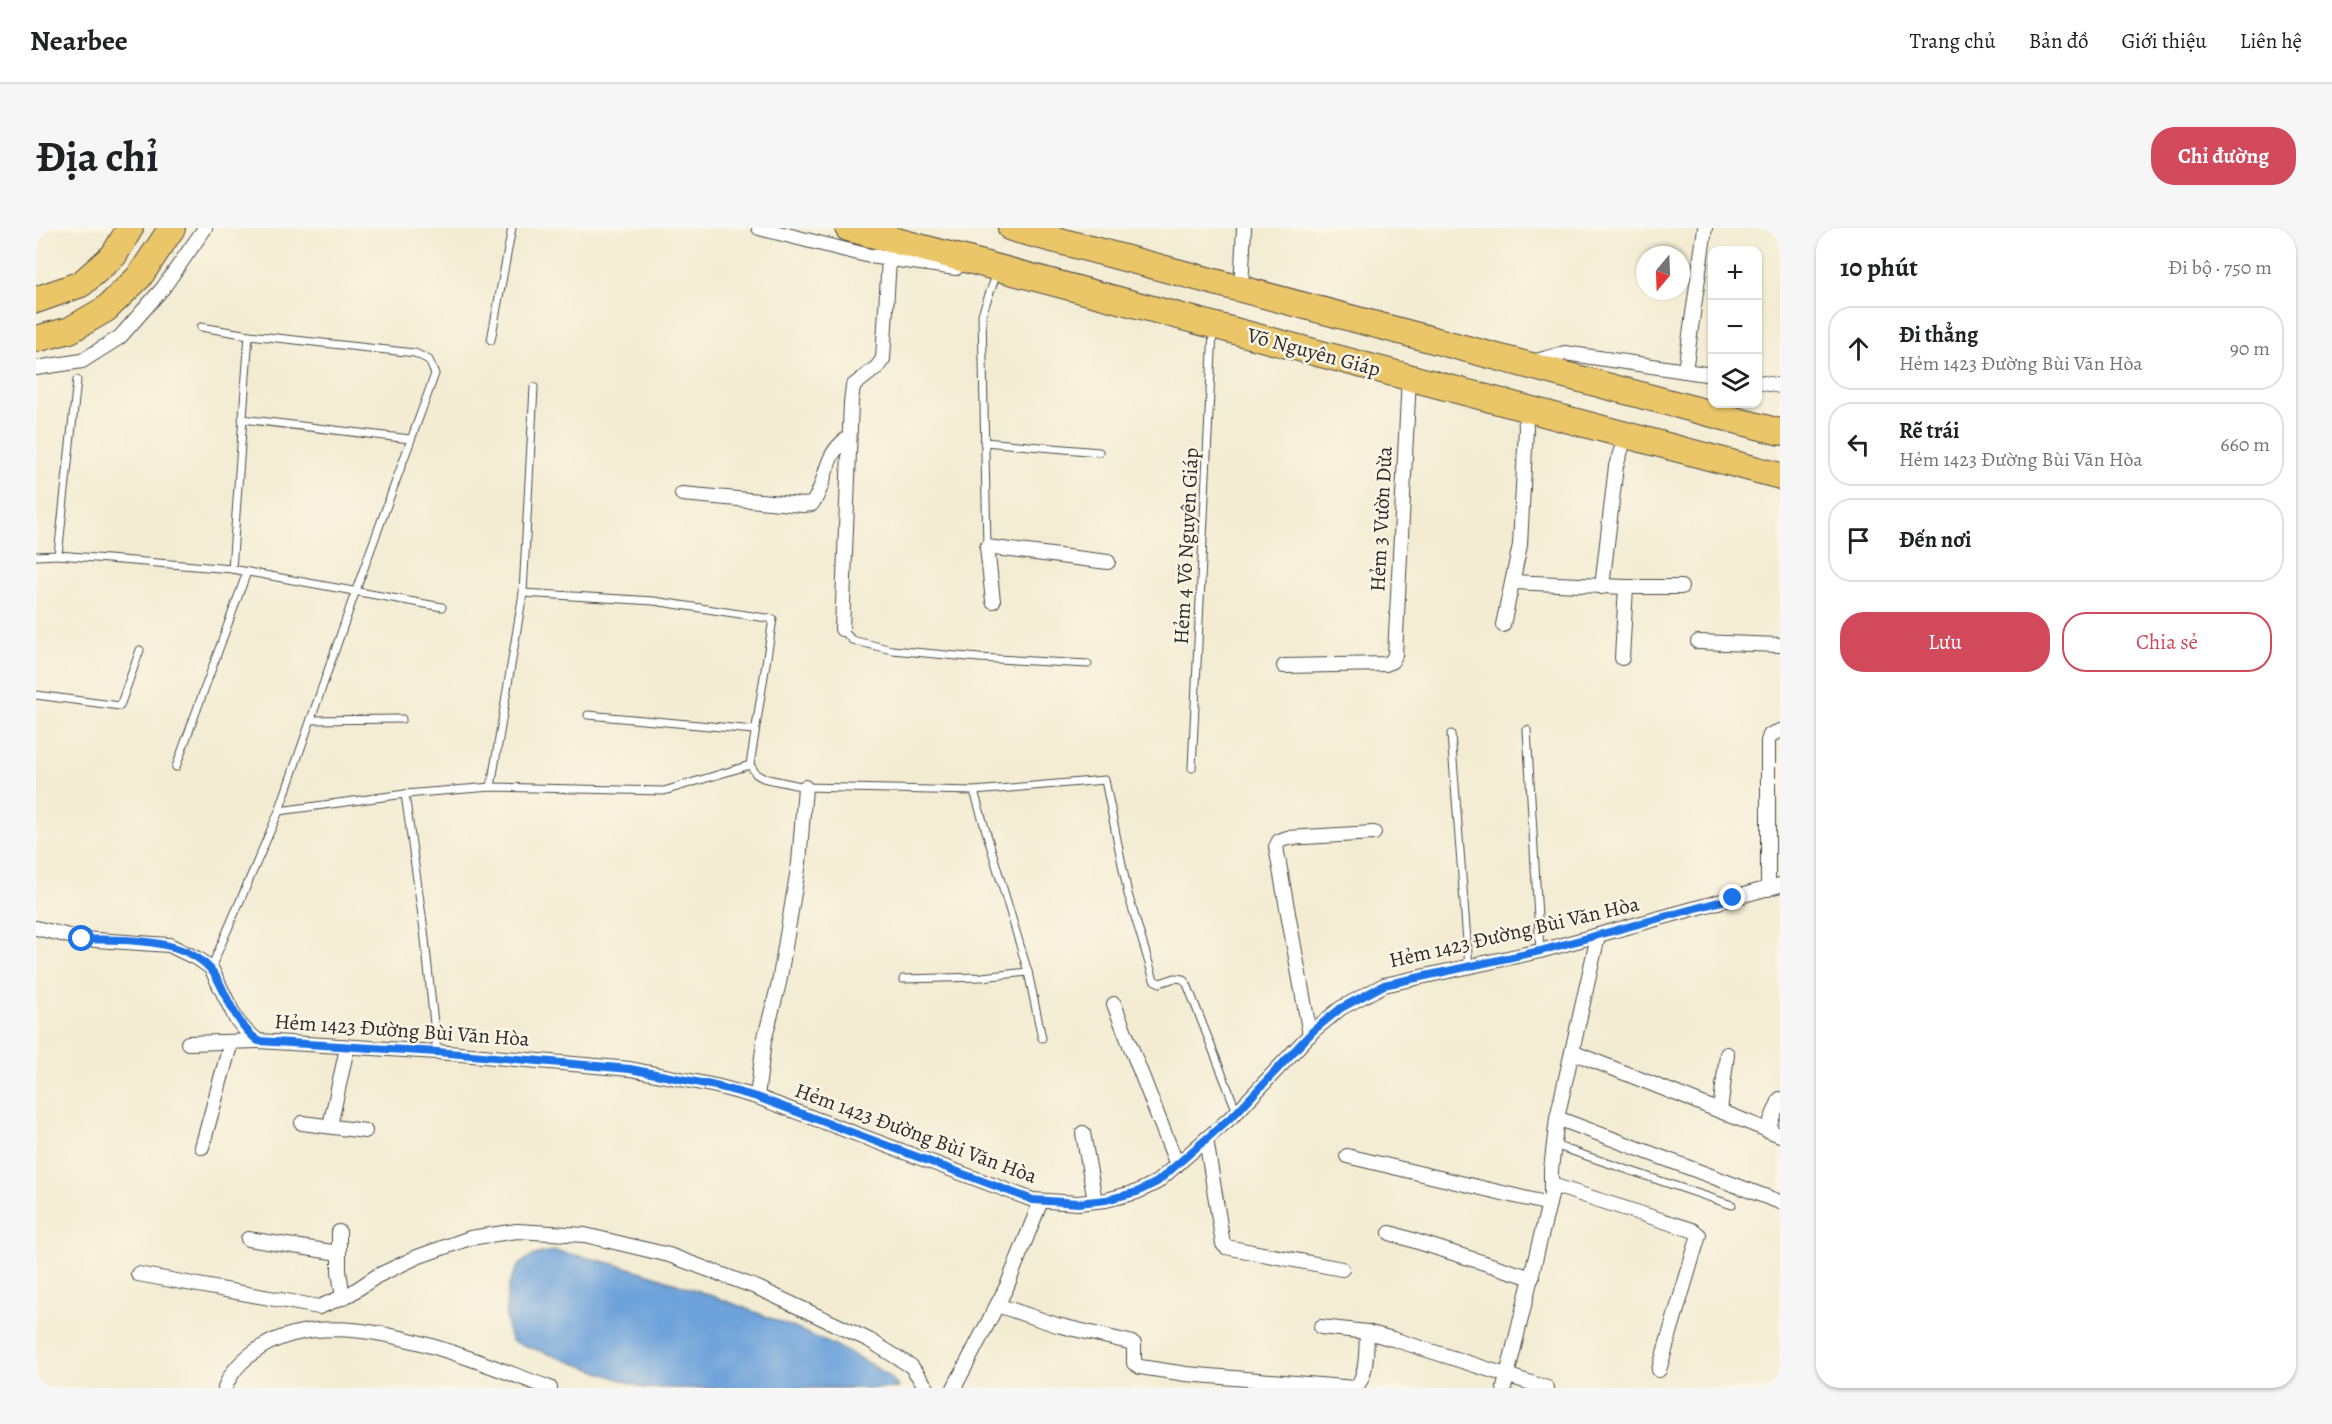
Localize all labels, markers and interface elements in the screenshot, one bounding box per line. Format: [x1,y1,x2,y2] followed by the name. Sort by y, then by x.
[30,22,128,60] text: Nearbee
[1910,27,1996,55] text: Trang chủ
[2029,27,2088,55] text: Bản đồ
[2121,27,2207,55] text: Giới thiệu
[2240,27,2302,55] text: Liên hệ
[2151,127,2296,185] button: Chỉ đường
[36,128,158,185] text: Địa chỉ
[1636,246,1690,300] north arrow
[1708,246,1762,408] map controls
[1708,246,1762,300] button: +
[1840,250,1918,285] text: 10 phút
[2168,254,2272,281] text: Đi bộ · 750 m
[1708,300,1762,354] button: −
[1899,320,1978,350] text: Đi thẳng
[1243,321,1384,383] street label: Võ Nguyên Giáp
[1842,332,1875,365] icon: ahead
[2230,335,2270,362] text: 90 m
[1899,350,2143,377] text: Hẻm 1423 Đường Bùi Văn Hòa
[1708,354,1762,408] button: layers
[1899,416,1960,446] text: Rẽ trái
[1842,428,1875,461] icon: left
[2220,431,2270,458] text: 660 m
[1363,445,1399,592] street label: Hẻm 3 Vườn Dừa
[1899,446,2143,473] text: Hẻm 1423 Đường Bùi Văn Hòa
[1167,447,1205,645] street label: Hẻm 4 Võ Nguyên Giáp
[1842,524,1875,557] icon: arrive
[1899,525,1971,555] text: Đến nơi
[1840,612,2050,672] button: Lưu
[2062,612,2272,672] button: Chia sẻ
[1719,884,1745,910] route end
[1386,890,1642,974] street label: Hẻm 1423 Đường Bùi Văn Hòa
[68,925,94,951] route start
[273,1007,531,1053] street label: Hẻm 1423 Đường Bùi Văn Hòa
[791,1076,1041,1190] street label: Hẻm 1423 Đường Bùi Văn Hòa

